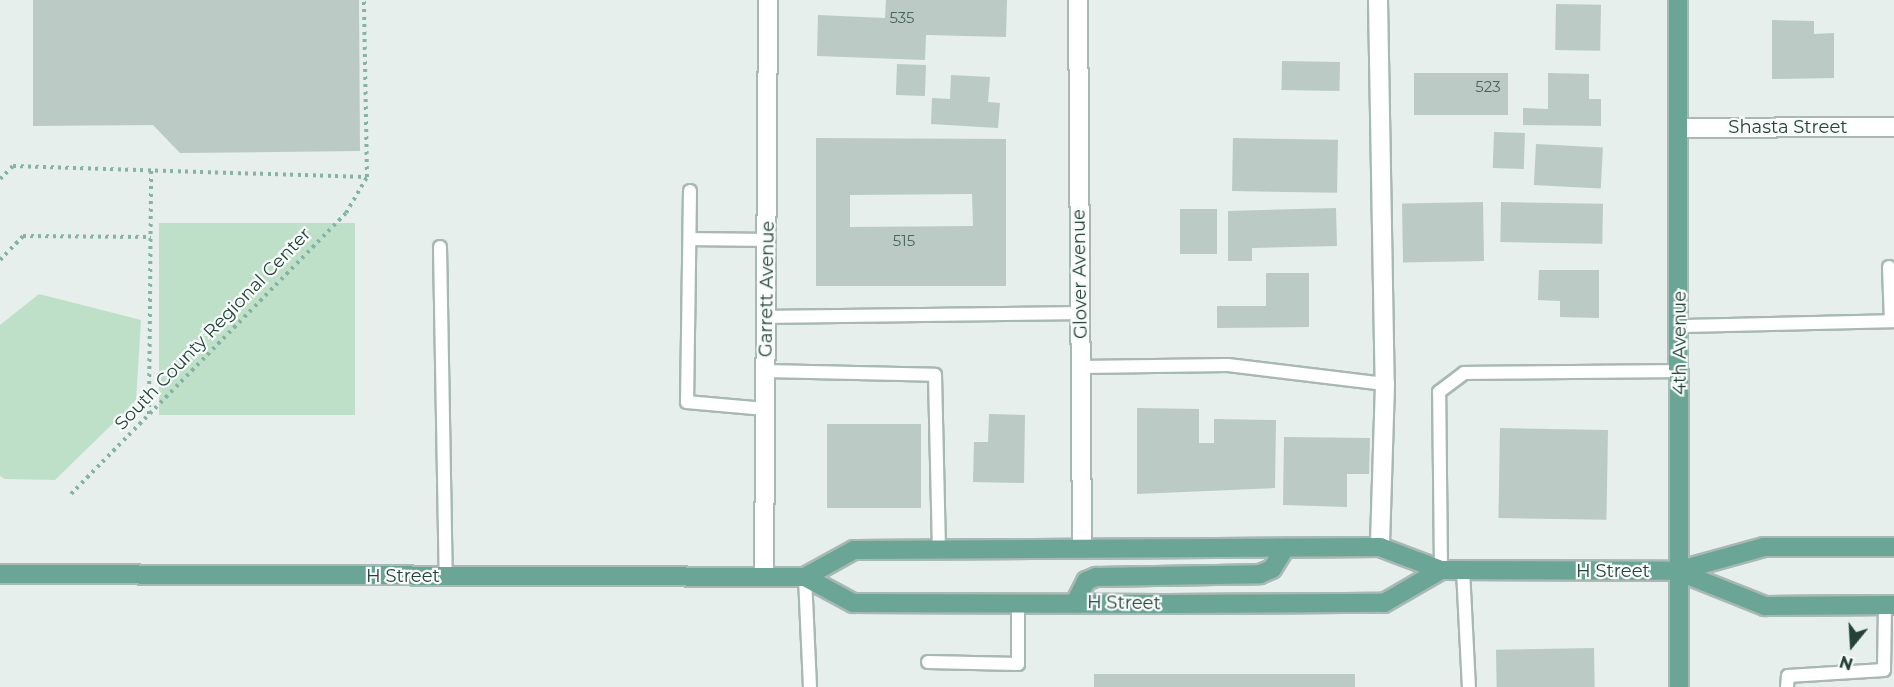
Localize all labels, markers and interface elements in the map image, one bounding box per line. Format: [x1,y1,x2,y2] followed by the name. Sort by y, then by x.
[889,9,915,27] house number: 535
[1475,78,1501,96] house number: 523
[1728,116,1848,138] street label: Shasta Street
[1068,209,1092,339] street label: Glover Avenue
[755,221,779,357] street label: Garrett Avenue
[110,223,316,435] street label: South County Regional Center
[893,232,915,250] house number: 515
[1669,291,1691,395] street label: 4th Avenue
[1576,560,1650,582] street label: H Street
[366,565,440,587] street label: H Street
[1087,592,1161,614] street label: H Street
[1822,615,1882,675] north arrow
[1837,652,1855,674] text: N

